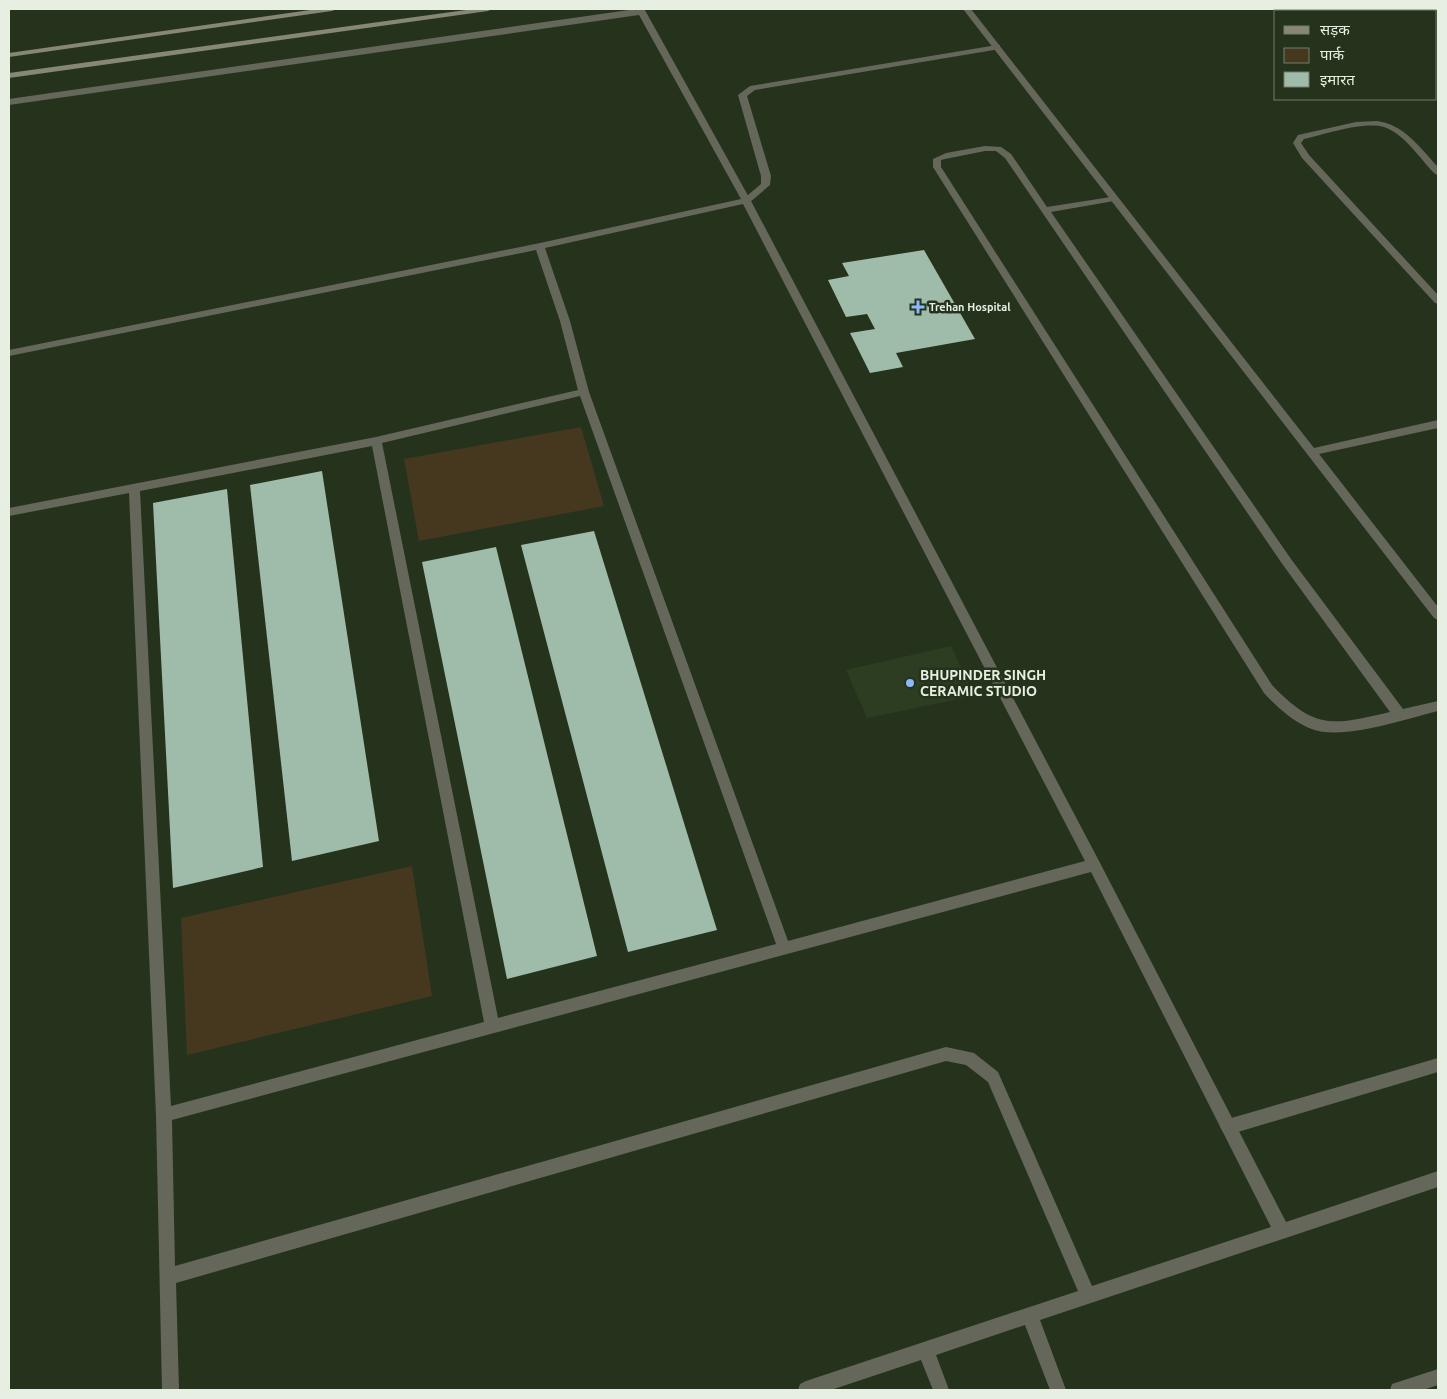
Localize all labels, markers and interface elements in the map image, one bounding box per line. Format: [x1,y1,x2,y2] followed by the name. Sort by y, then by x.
[1274,10,1437,100] legend
[1320,21,1350,38] text: सड़क
[1320,46,1344,63] text: पार्क
[1320,71,1355,88] text: इमारत
[911,300,925,314] marker: Trehan Hospital
[929,301,1011,313] place label: Trehan Hospital
[920,667,1046,699] place label: BHUPINDER SINGH CERAMIC STUDIO
[904,677,916,689] marker: BHUPINDER SINGH CERAMIC STUDIO

